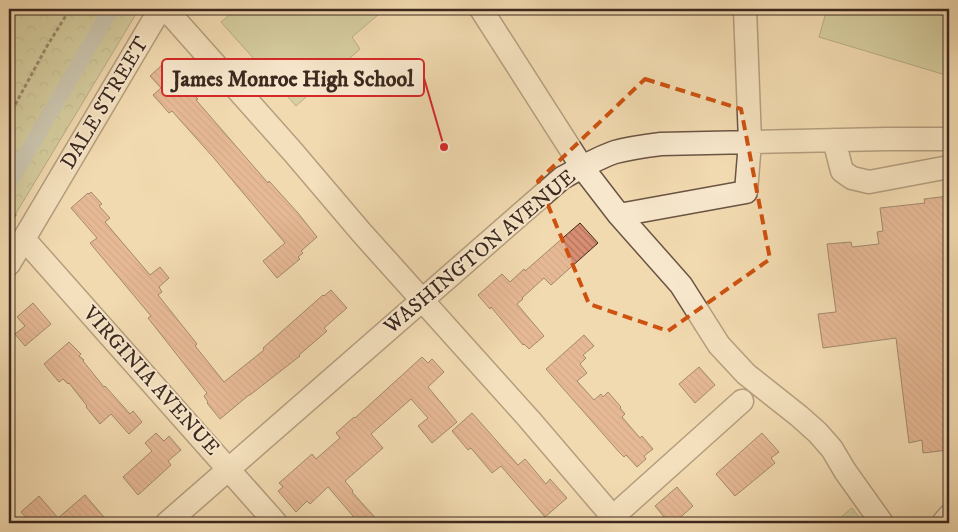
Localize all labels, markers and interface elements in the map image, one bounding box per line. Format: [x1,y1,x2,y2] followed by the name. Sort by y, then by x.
[55,32,155,174] street label: DALE STREET
[162,59,424,96] callout: James Monroe High School
[169,66,414,93] text: James Monroe High School
[378,164,581,341] street label: WASHINGTON AVENUE
[76,300,225,461] street label: VIRGINIA AVENUE

